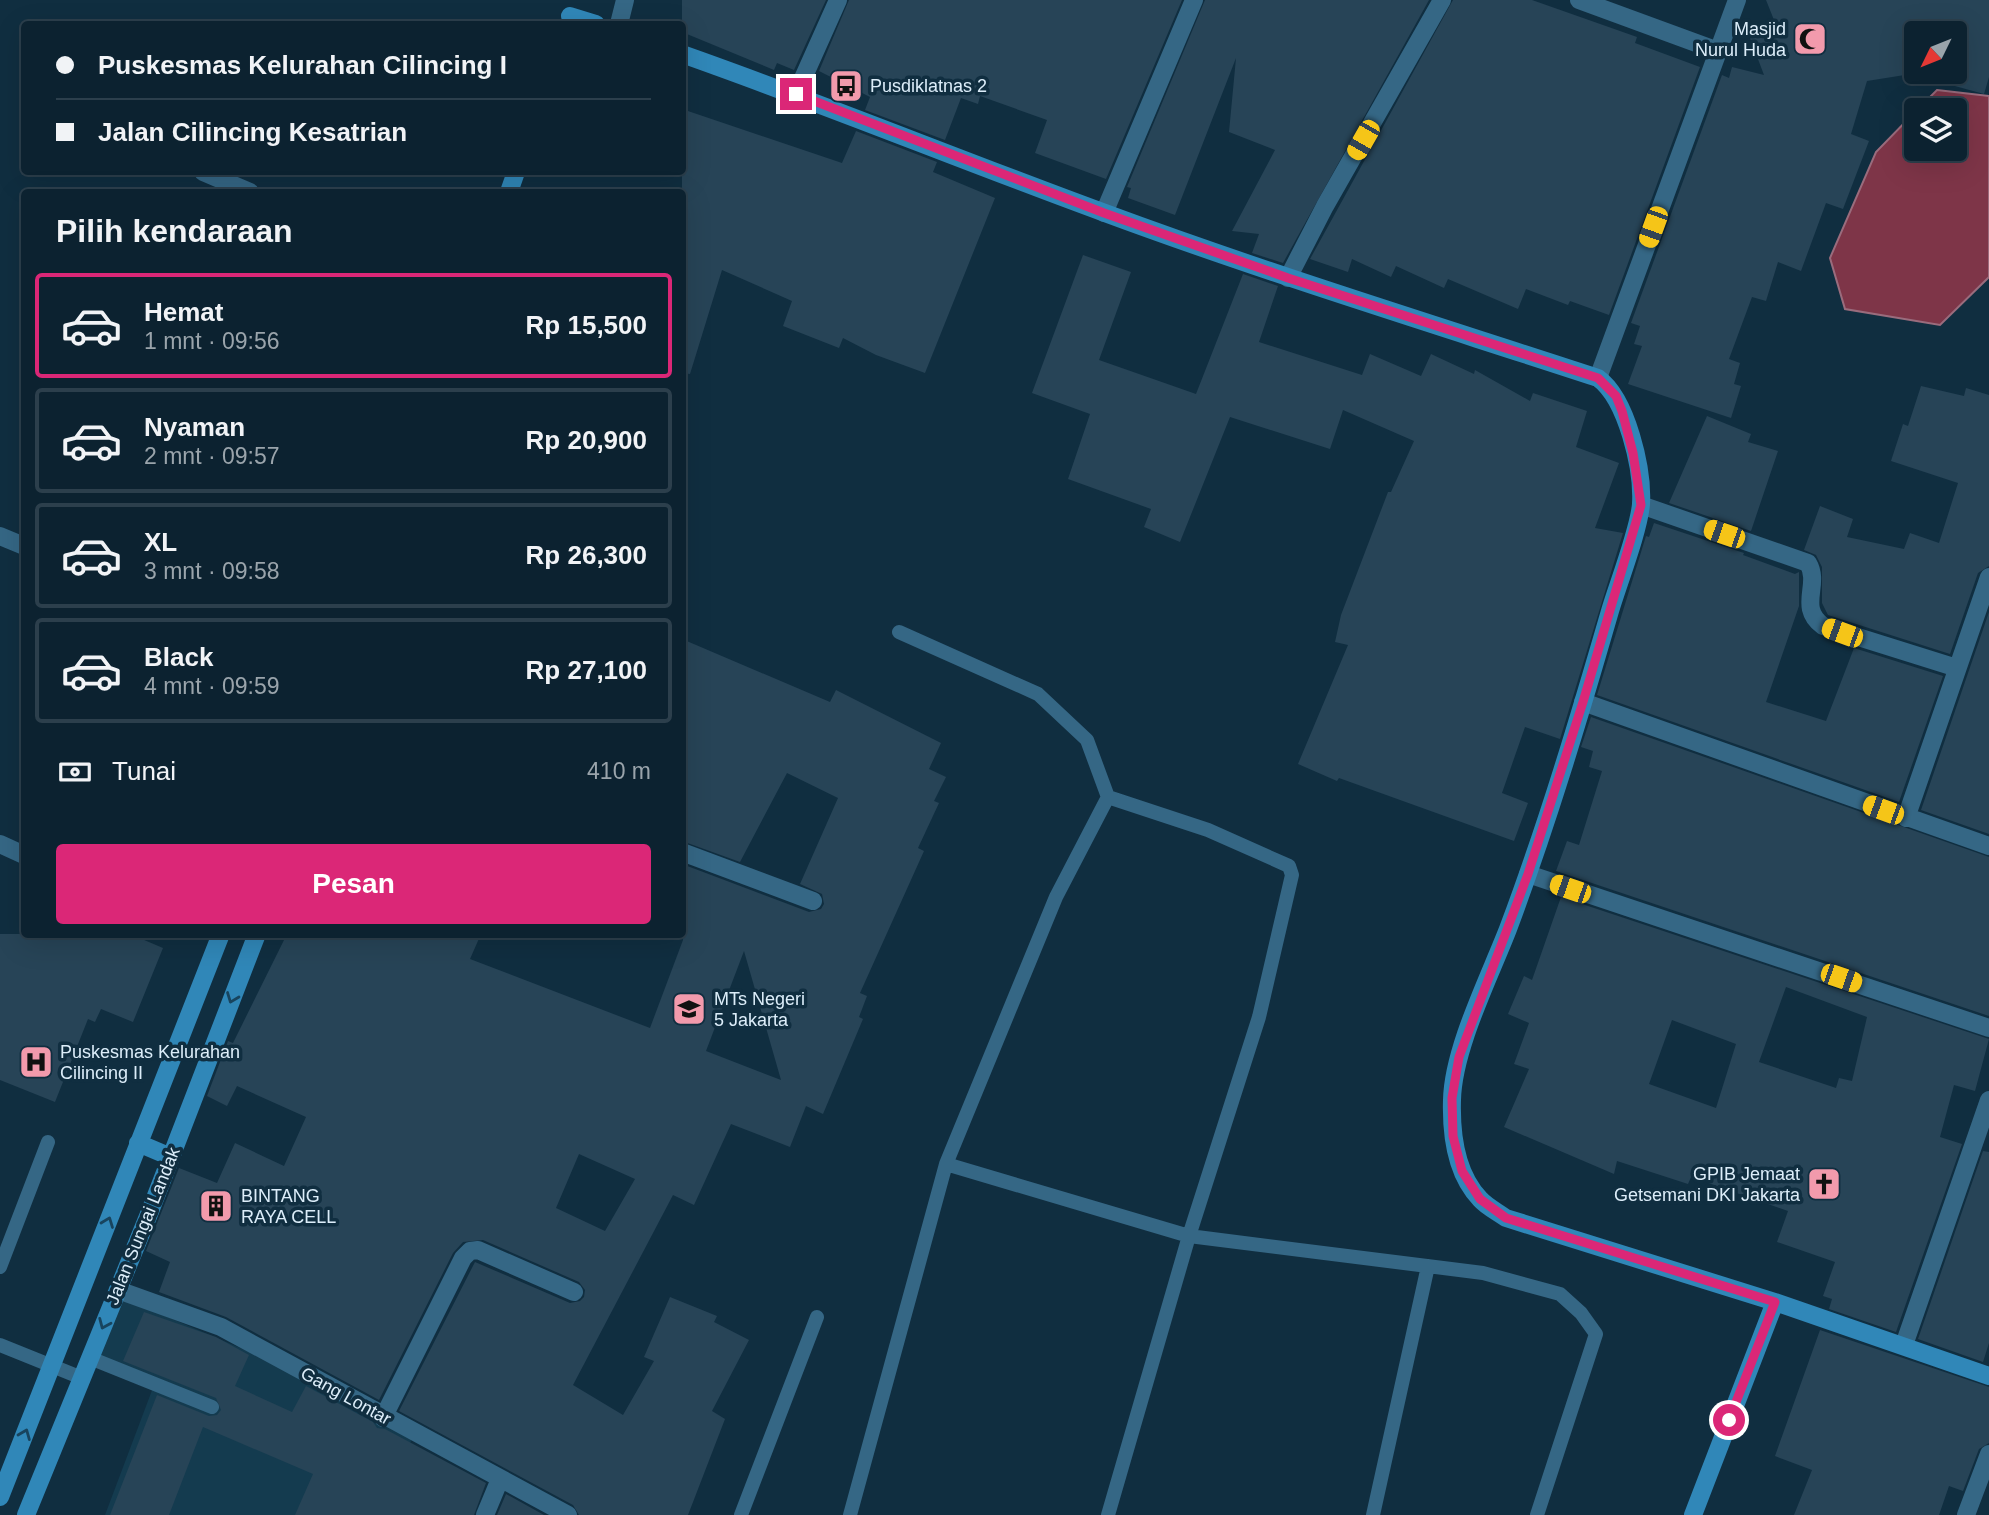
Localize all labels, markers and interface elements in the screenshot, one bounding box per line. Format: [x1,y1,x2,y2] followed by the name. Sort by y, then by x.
[1695,19,1787,60] place label: Masjid Nurul Huda
[1791,20,1829,58] mosque icon: Masjid Nurul Huda
[1904,21,1967,84] north arrow
[1904,21,1967,161] map controls
[98,50,507,80] text: Puskesmas Kelurahan Cilincing I
[827,67,865,105] bus stop icon: Pusdiklatnas 2
[870,76,987,96] place label: Pusdiklatnas 2
[780,78,812,110] route end
[1904,98,1967,161] button: layers
[98,117,407,147] text: Jalan Cilincing Kesatrian
[1344,117,1383,163] car
[1636,204,1671,250] car
[56,213,293,249] text: Pilih kendaraan
[60,294,123,357] icon: car
[144,297,223,327] text: Hemat
[526,310,647,340] text: Rp 15,500
[144,328,280,354] text: 1 mnt · 09:56
[60,409,123,472] icon: car
[144,412,245,442] text: Nyaman
[526,425,647,455] text: Rp 20,900
[144,443,280,469] text: 2 mnt · 09:57
[1701,517,1748,551] car
[60,524,123,587] icon: car
[144,527,177,557] text: XL
[526,540,647,570] text: Rp 26,300
[144,558,280,584] text: 3 mnt · 09:58
[1819,616,1866,650] car
[60,639,123,702] icon: car
[144,642,213,672] text: Black
[526,655,647,685] text: Rp 27,100
[144,673,280,699] text: 4 mnt · 09:59
[56,753,94,791] icon: cash
[112,756,176,786] text: Tunai
[587,758,651,784] text: 410 m
[1860,793,1907,827] car
[56,844,651,924] button: Pesan
[1547,872,1594,906] car
[1818,961,1865,995] car
[714,989,805,1030] place label: MTs Negeri 5 Jakarta
[670,990,708,1028] school or university icon: MTs Negeri 5 Jakarta
[227,992,241,1004] one-way arrow
[60,1042,240,1083] place label: Puskesmas Kelurahan Cilincing II
[17,1043,55,1081] hospital icon: Puskesmas Kelurahan Cilincing II
[102,1143,184,1308] street label: Jalan Sungai Landak
[1614,1164,1801,1205] place label: GPIB Jemaat Getsemani DKI Jakarta
[1805,1165,1843,1203] church icon: GPIB Jemaat Getsemani DKI Jakarta
[241,1186,336,1227] place label: BINTANG RAYA CELL
[197,1187,235,1225] building icon: BINTANG RAYA CELL
[100,1217,114,1229] one-way arrow
[98,1317,112,1329] one-way arrow
[297,1363,395,1429] street label: Gang Lontar
[1713,1404,1745,1436] route start
[17,1428,31,1440] one-way arrow

